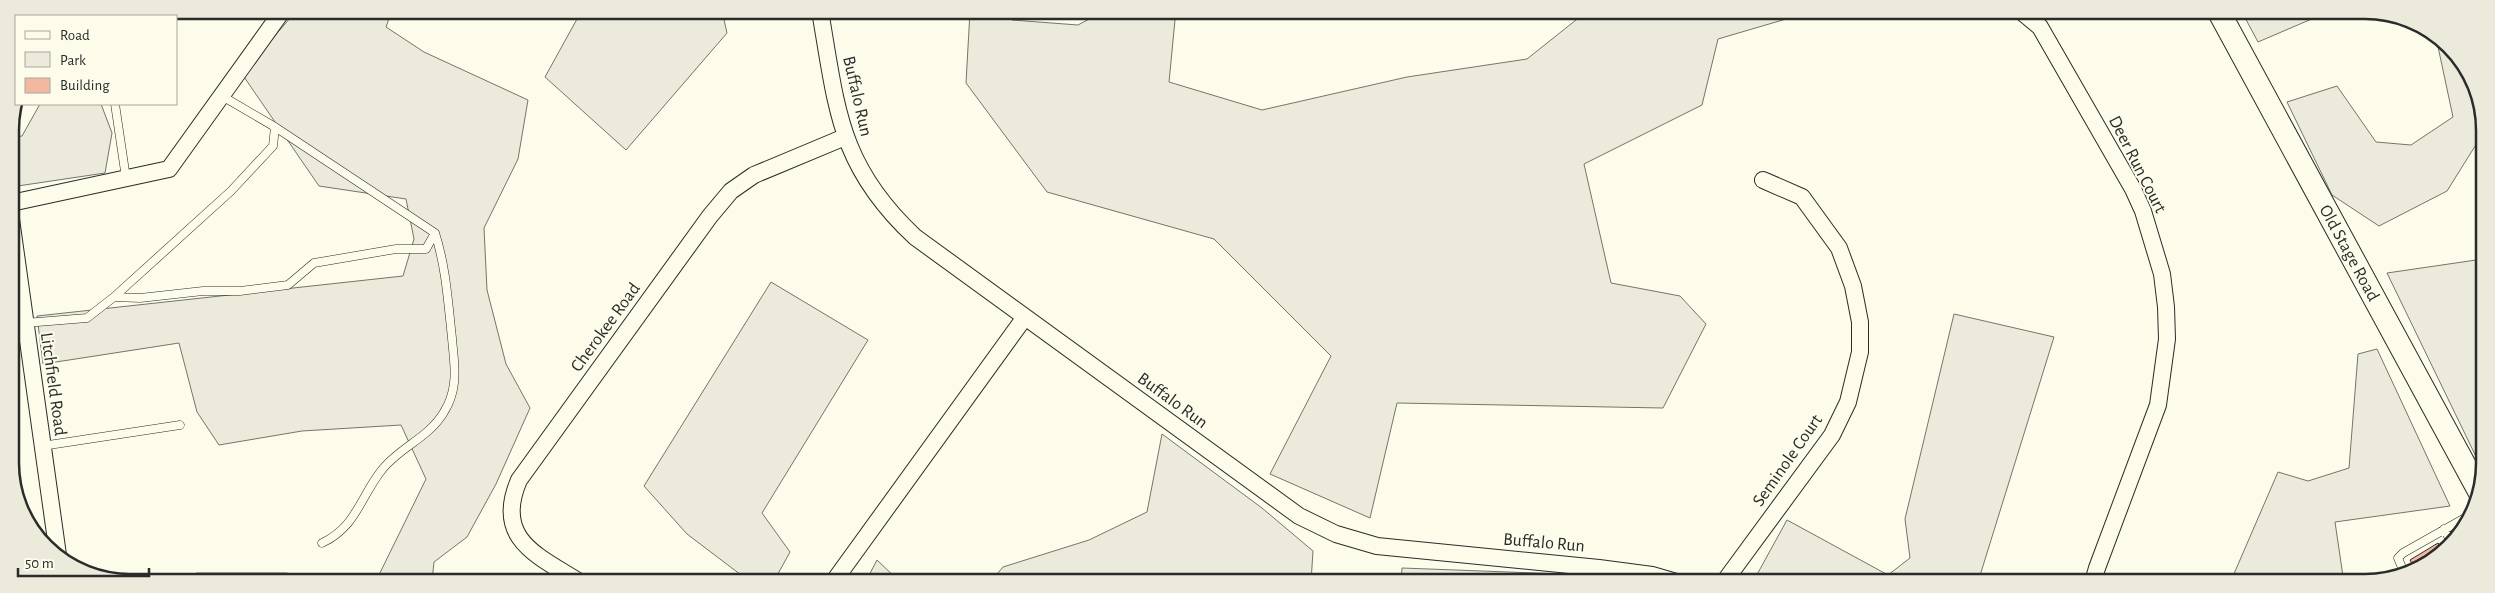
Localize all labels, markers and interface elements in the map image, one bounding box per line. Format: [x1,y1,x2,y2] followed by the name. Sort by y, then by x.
[15,15,178,105] legend
[60,28,90,43] text: Road
[60,53,86,68] text: Park
[839,54,875,138] street label: Buffalo Run
[60,78,110,93] text: Building
[2105,113,2169,216] street label: Deer Run Court
[2315,202,2382,304] street label: Old Stage Road
[568,280,644,375] street label: Cherokee Road
[37,331,69,437] street label: Litchfield Road
[1134,369,1211,432] street label: Buffalo Run
[1750,411,1826,510] street label: Seminole Court
[1502,530,1585,556] street label: Buffalo Run
[18,546,149,578] scale bar
[25,556,54,571] text: 50 m

